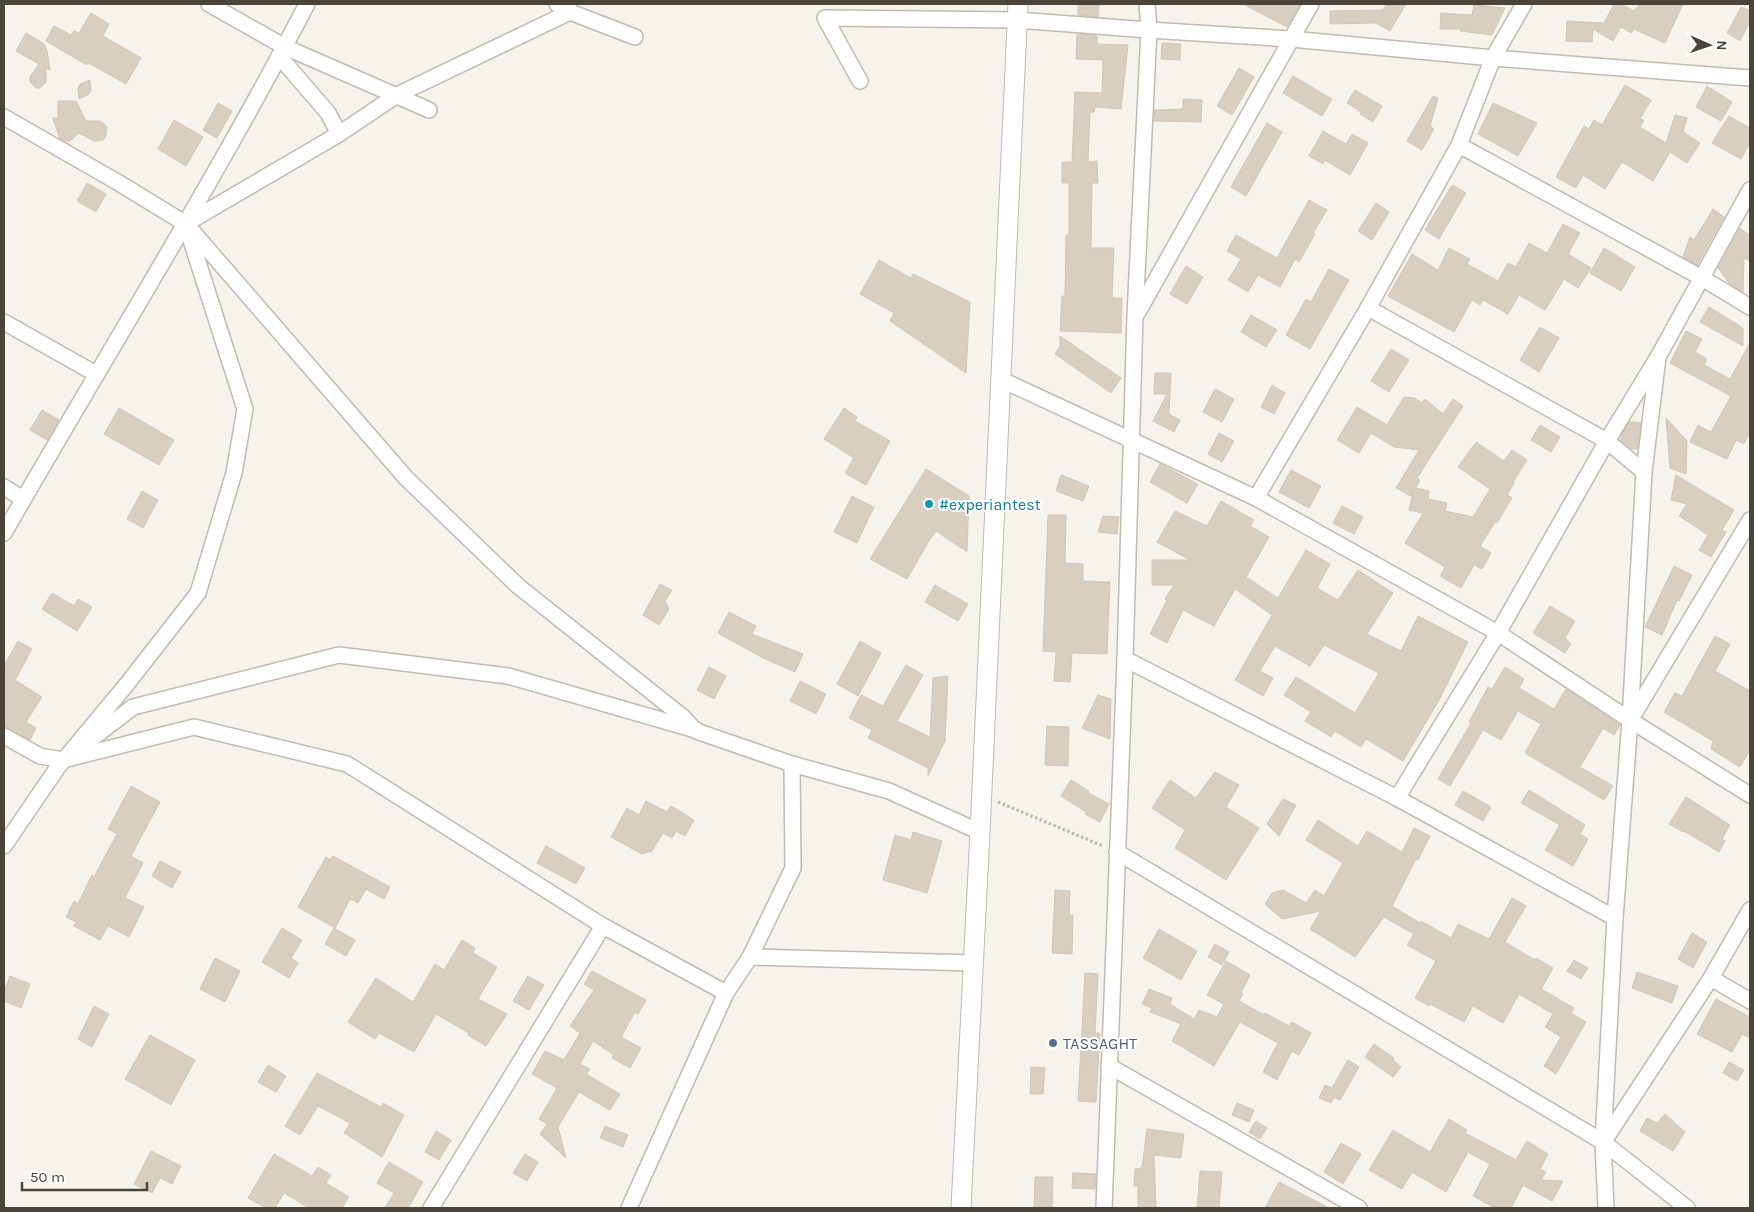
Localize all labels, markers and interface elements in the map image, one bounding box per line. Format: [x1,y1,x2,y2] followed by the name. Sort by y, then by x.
[1684,20,1734,70] north arrow
[1713,40,1730,51] text: N
[939,495,1041,514] place label: #experiantest
[923,498,935,510] marker: #experiantest
[1063,1034,1137,1053] place label: TASSAGHT
[1047,1037,1059,1049] marker: TASSAGHT
[22,1160,148,1192] scale bar
[30,1168,65,1186] text: 50 m

